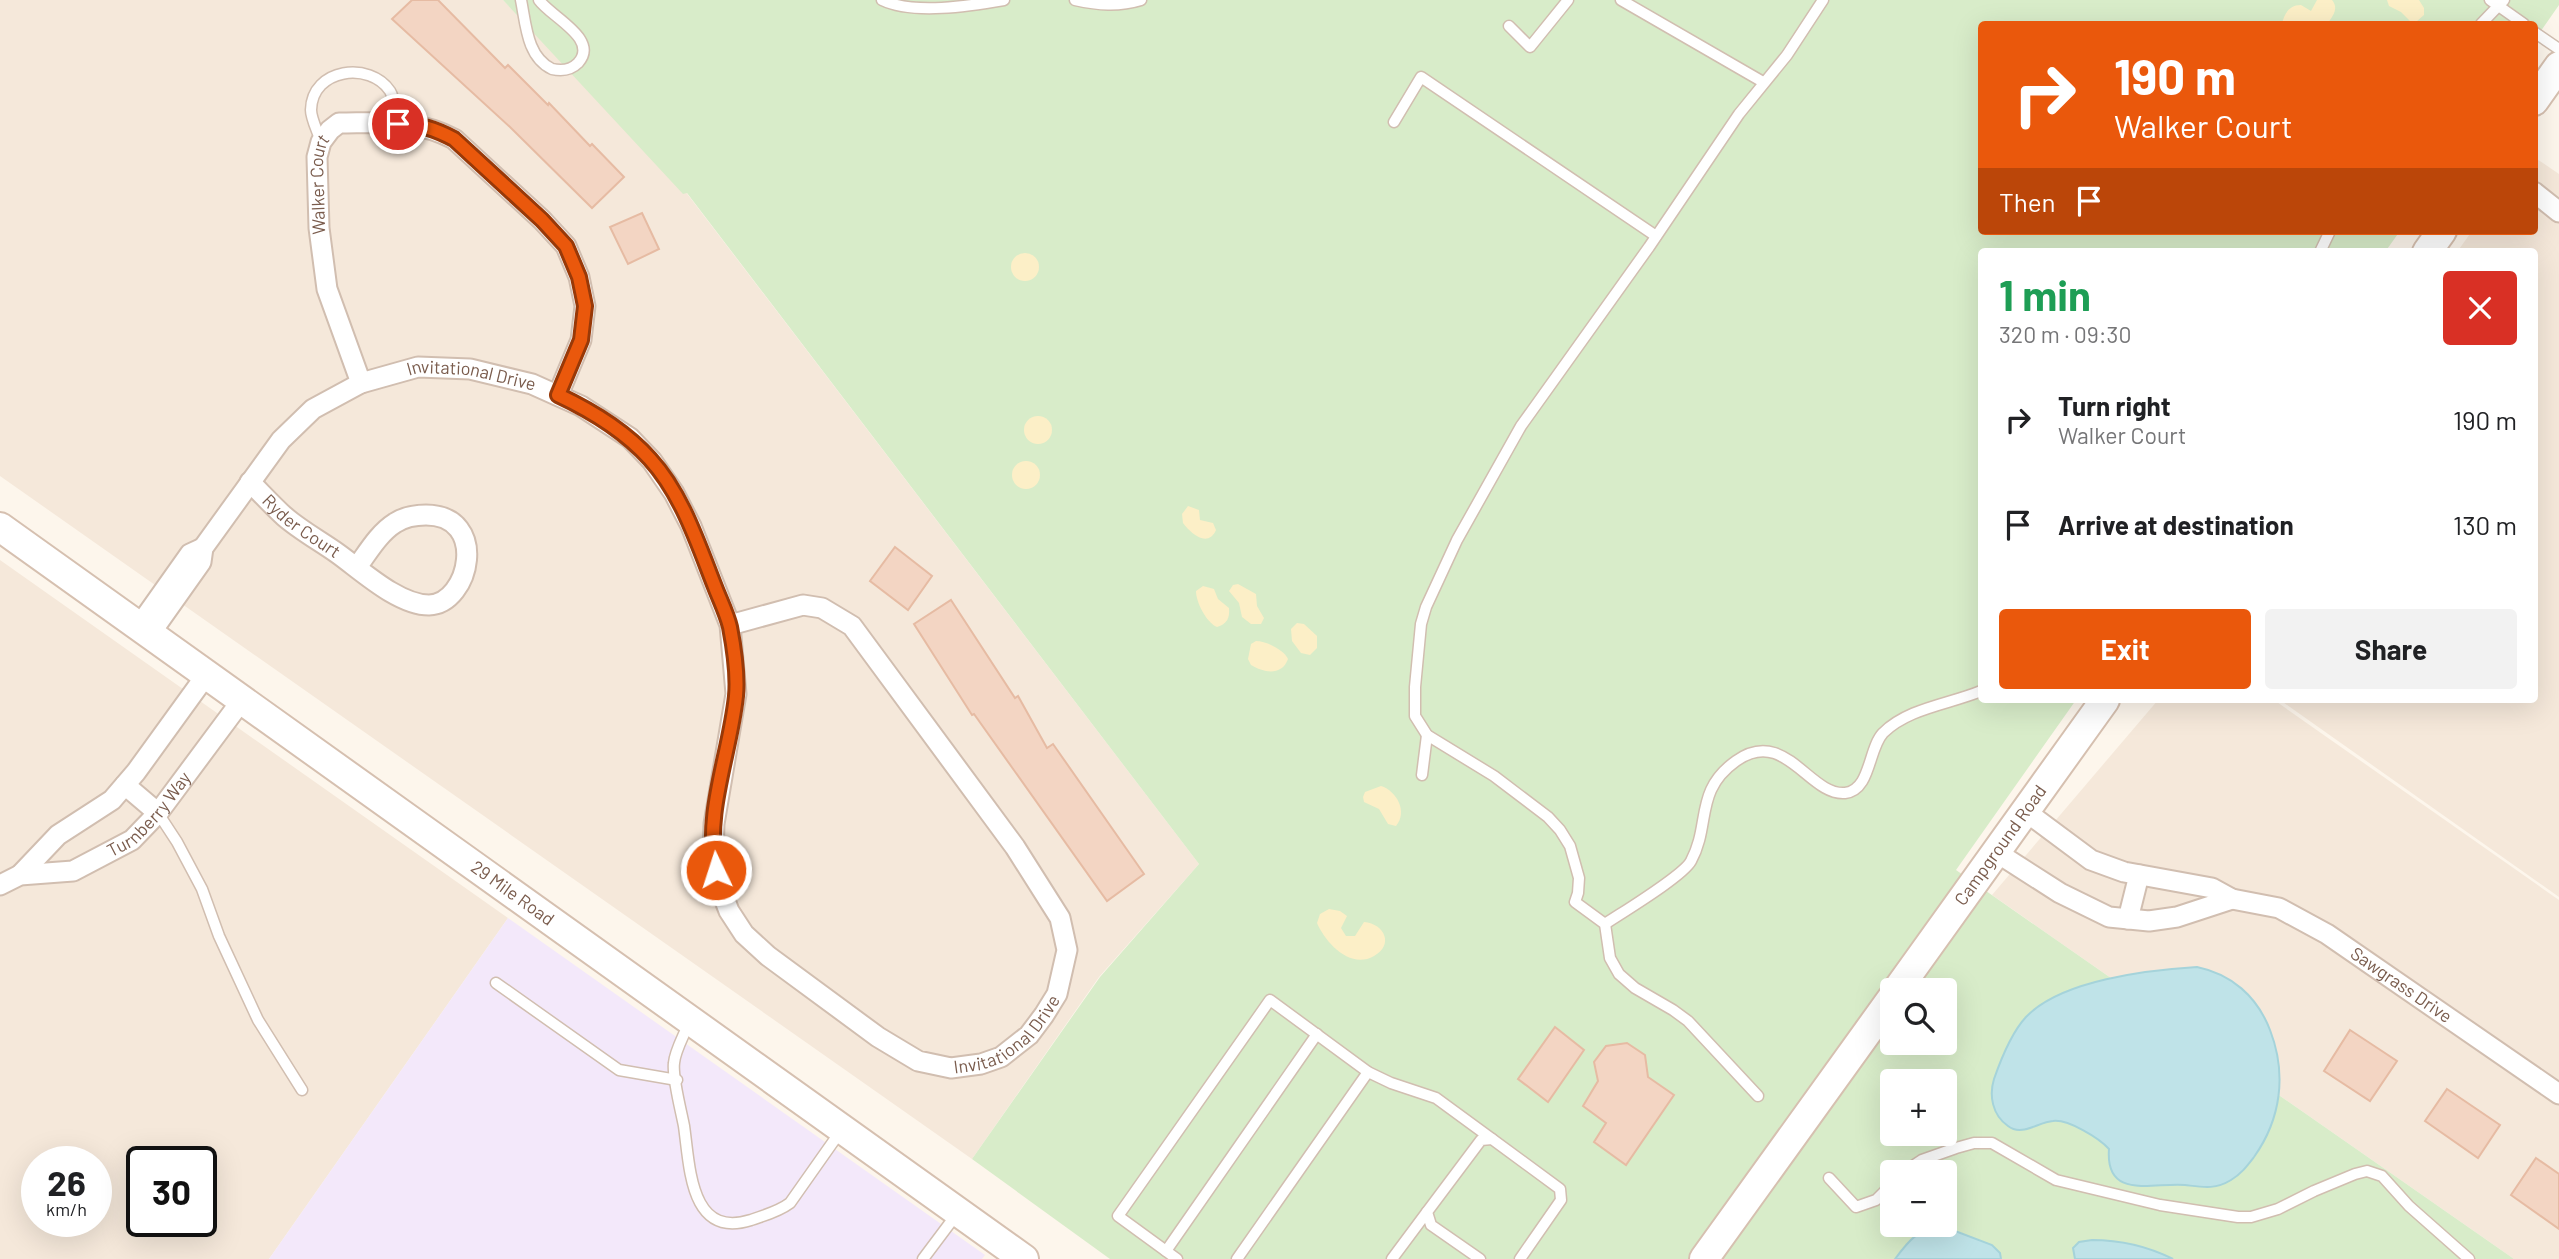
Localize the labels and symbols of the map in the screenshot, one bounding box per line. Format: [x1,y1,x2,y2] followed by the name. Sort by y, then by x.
[368,94,428,154] pin
[305,129,333,235] street label: Walker Court
[404,355,538,395] street label: Invitational Drive
[258,489,345,562] street label: Ryder Court
[103,767,195,861] street label: Turnberry Way
[1949,780,2051,909] street label: Campground Road
[679,833,753,907] position arrow
[467,855,559,930] street label: 29 Mile Road
[2347,942,2457,1027] street label: Sawgrass Drive
[952,990,1064,1078] street label: Invitational Drive
[126,1146,217,1237] speed limit sign: 30

